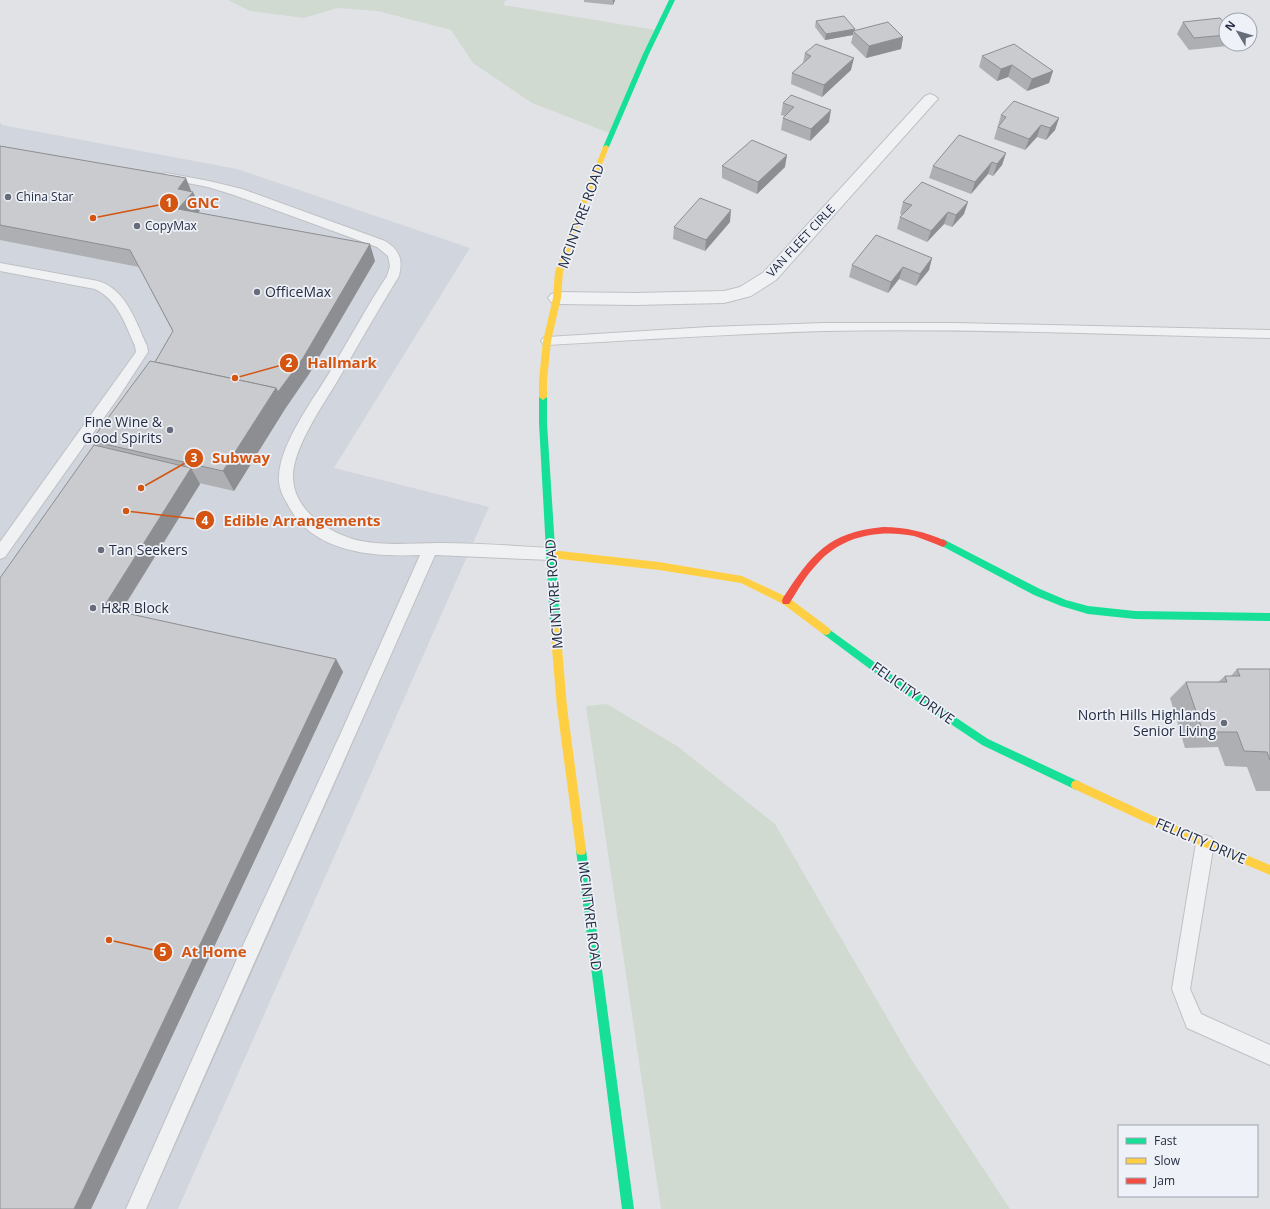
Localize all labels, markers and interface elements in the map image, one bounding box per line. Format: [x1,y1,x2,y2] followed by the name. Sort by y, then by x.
[1218,12,1258,52] north arrow
[1221,17,1238,34] text: N
[553,161,608,271] street label: MCINTYRE ROAD
[16,188,74,205] place label: China Star
[159,190,228,217] callout: GNC
[3,192,13,202] marker: China Star
[187,192,220,212] text: GNC
[166,194,172,211] text: 1
[762,201,839,281] street label: VAN FLEET CIRLE
[145,217,198,234] place label: CopyMax
[132,221,142,231] marker: CopyMax
[265,282,332,301] place label: OfficeMax
[252,287,262,297] marker: OfficeMax
[279,349,385,376] callout: Hallmark
[307,352,377,372] text: Hallmark
[286,354,293,371] text: 2
[82,412,163,447] place label: Fine Wine & Good Spirits
[165,425,175,435] marker: Fine Wine & Good Spirits
[184,444,278,471] callout: Subway
[212,447,270,467] text: Subway
[191,449,198,466] text: 3
[195,507,388,534] callout: Edible Arrangements
[224,510,380,530] text: Edible Arrangements
[202,512,209,529] text: 4
[540,539,567,650] street label: MCINTYRE ROAD
[109,540,188,559] place label: Tan Seekers
[96,545,106,555] marker: Tan Seekers
[101,598,170,617] place label: H&R Block
[88,603,98,613] marker: H&R Block
[868,657,958,728] street label: FELICITY DRIVE
[1078,705,1216,740] place label: North Hills Highlands Senior Living
[1219,718,1229,728] marker: North Hills Highlands Senior Living
[1153,813,1250,868] street label: FELICITY DRIVE
[574,860,607,972] street label: MCINTYRE ROAD
[153,939,255,966] callout: At Home
[181,941,247,961] text: At Home
[160,943,167,960] text: 5
[1118,1125,1258,1197] legend
[1154,1132,1177,1149] text: Fast
[1154,1152,1181,1169] text: Slow
[1153,1172,1175,1189] text: Jam

